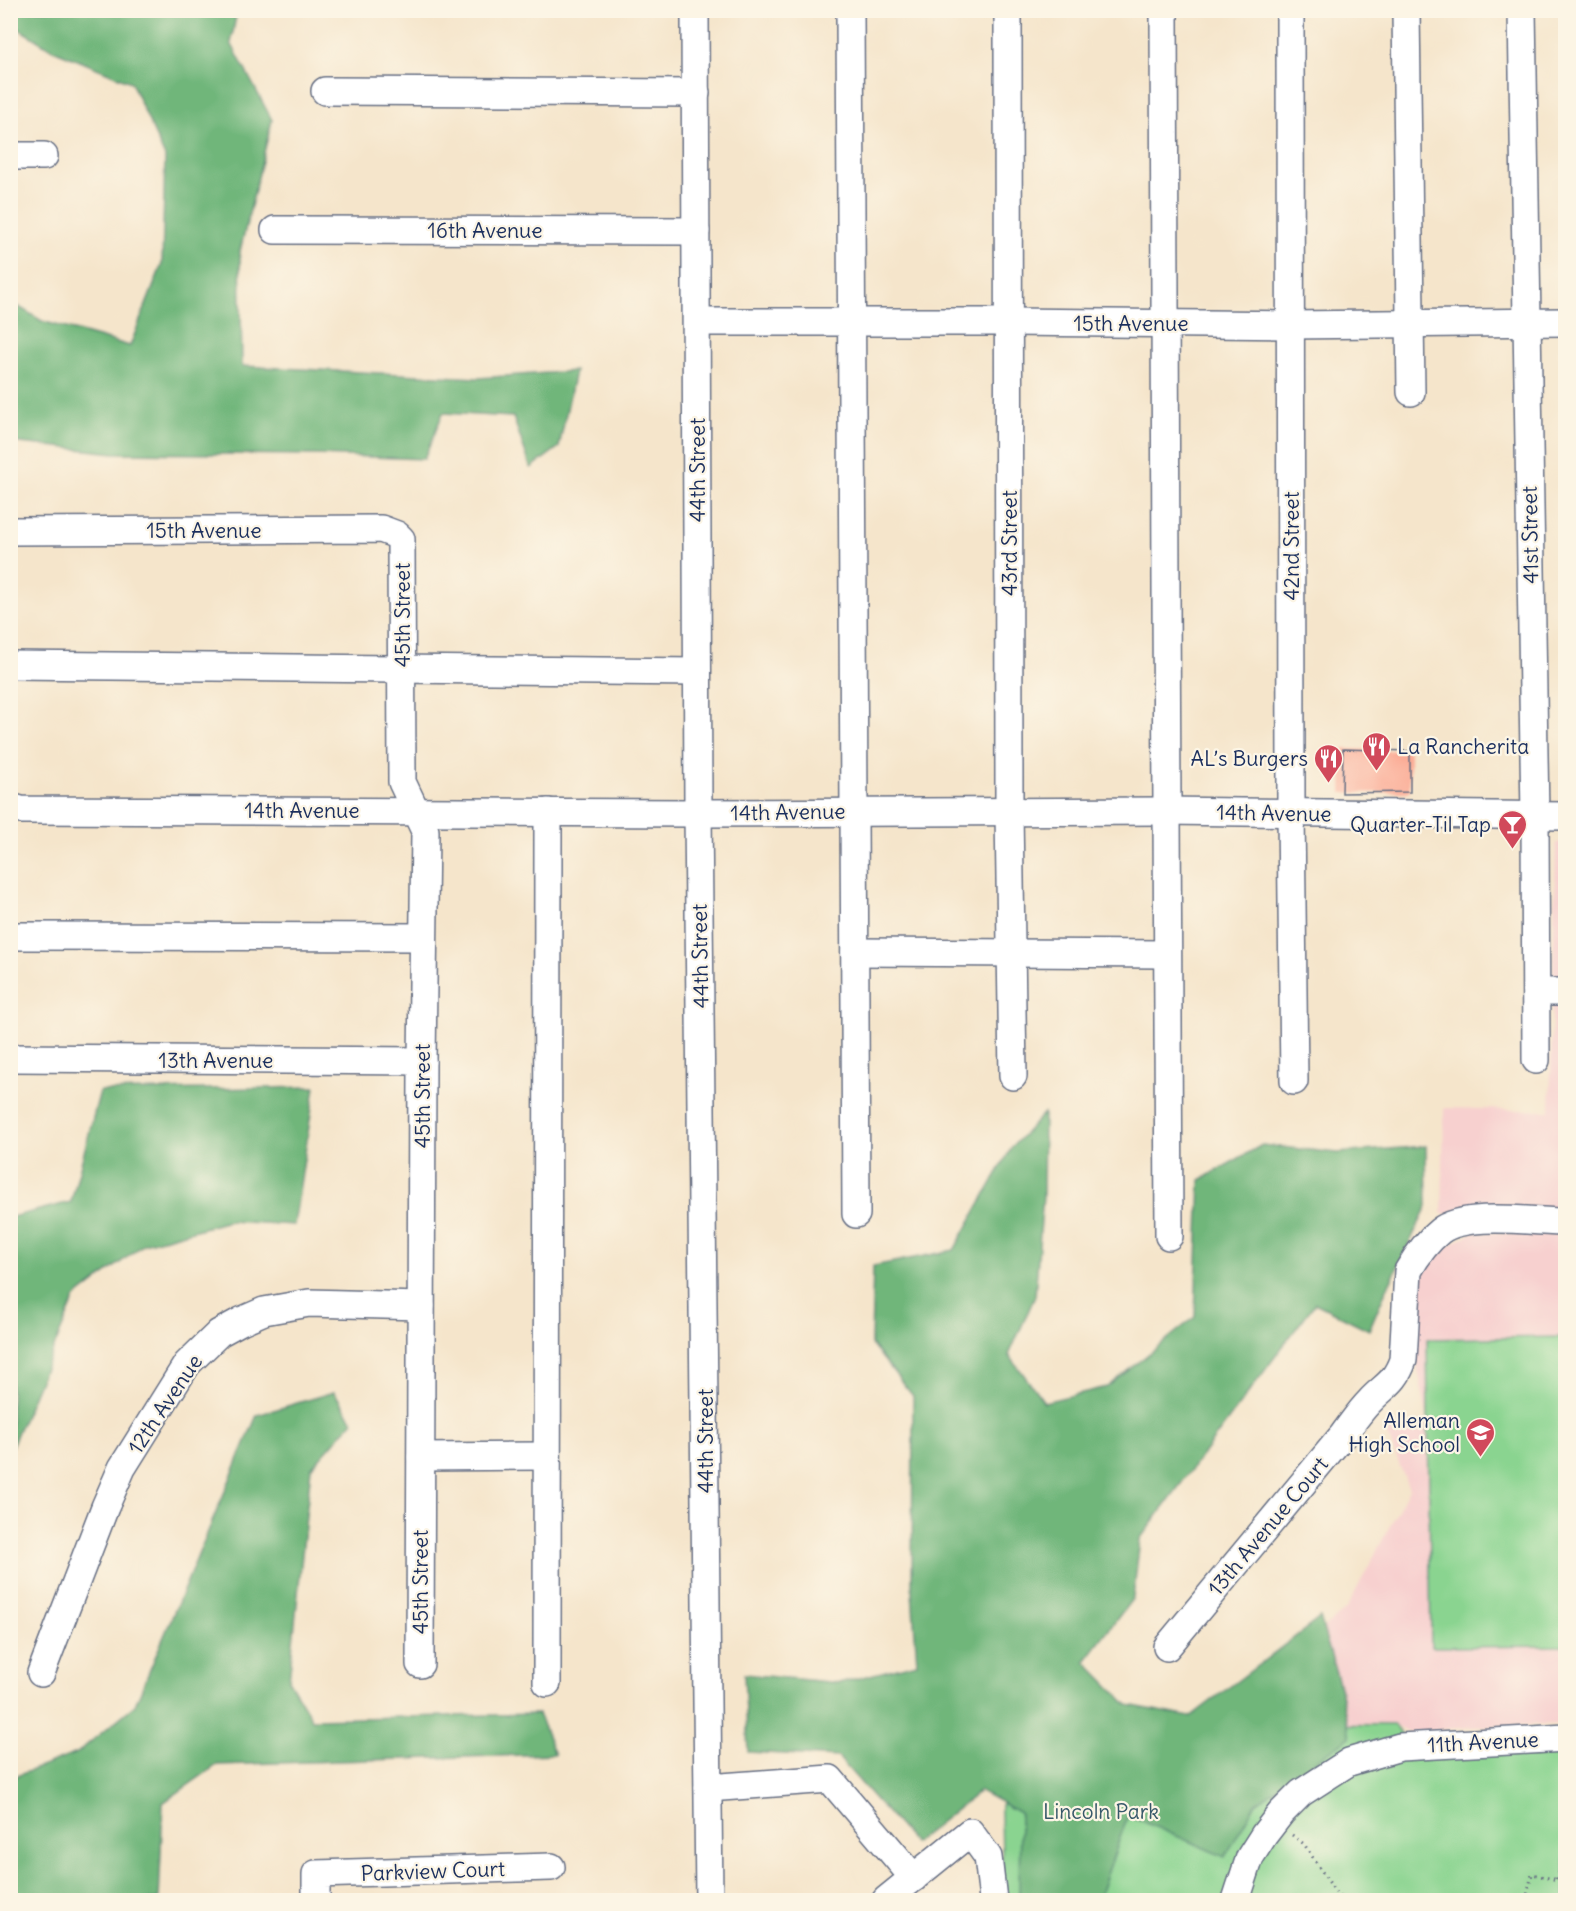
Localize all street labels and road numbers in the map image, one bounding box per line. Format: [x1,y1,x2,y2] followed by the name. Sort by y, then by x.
[427,217,543,244] street label: 16th Avenue
[1074,310,1189,337] street label: 15th Avenue
[684,418,711,522] street label: 44th Street
[1516,486,1544,584] street label: 41st Street
[996,490,1023,596] street label: 43rd Street
[1278,491,1305,601] street label: 42nd Street
[147,517,262,544] street label: 15th Avenue
[389,563,416,667] street label: 45th Street
[244,797,360,824] street label: 14th Avenue
[730,797,846,827] street label: 14th Avenue
[1216,798,1332,828] street label: 14th Avenue
[686,904,714,1008] street label: 44th Street
[409,1044,436,1148] street label: 45th Street
[159,1047,273,1074] street label: 13th Avenue
[122,1349,208,1459] street label: 12th Avenue
[692,1389,719,1493] street label: 44th Street
[1202,1451,1334,1601] street label: 13th Avenue Court
[407,1530,434,1634] street label: 45th Street
[1427,1726,1539,1758] street label: 11th Avenue
[360,1855,506,1887] street label: Parkview Court

